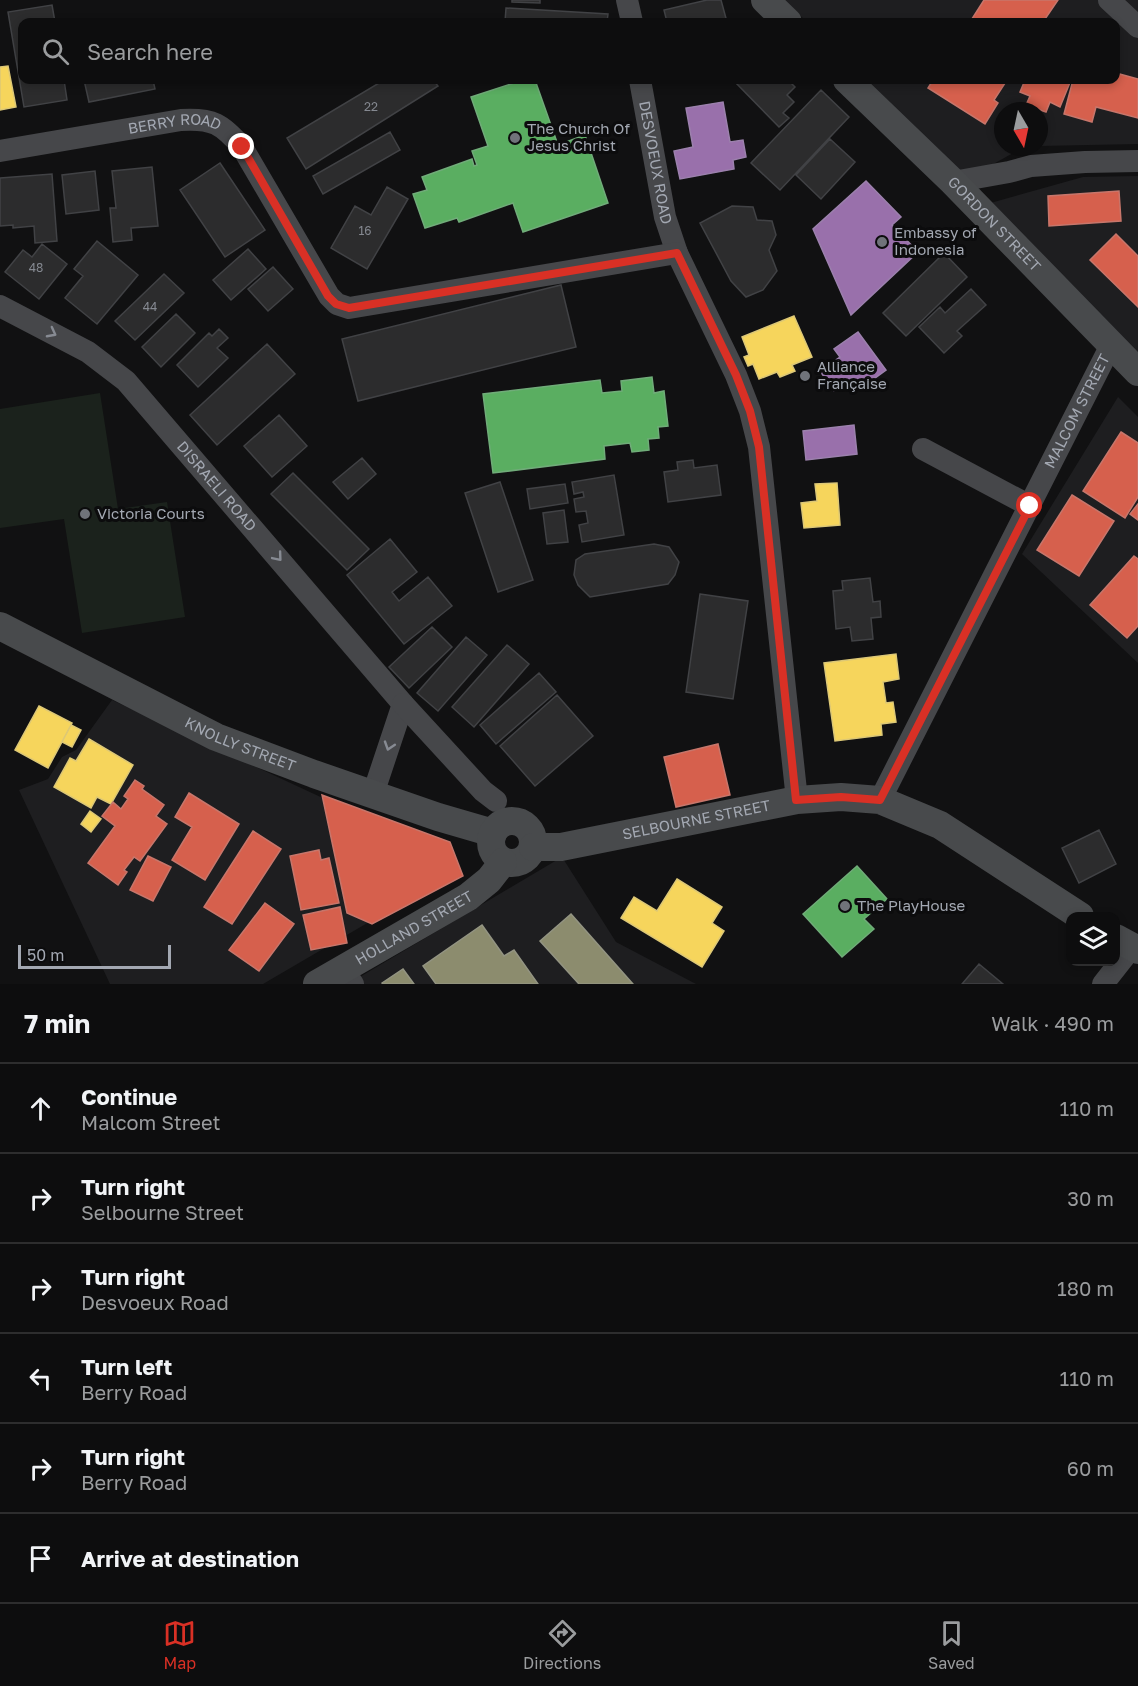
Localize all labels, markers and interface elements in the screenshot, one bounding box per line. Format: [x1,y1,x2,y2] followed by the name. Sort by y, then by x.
[18,18,1120,84] search box
[39,35,72,68] icon: search
[87,38,213,65] text: Search here
[364,99,378,114] house number: 22
[636,99,677,227] street label: DESVOEUX ROAD
[994,102,1048,156] north arrow
[126,110,225,137] street label: BERRY ROAD
[527,119,630,154] place label: The Church Of Jesus Christ
[508,131,522,145] marker: The Church Of Jesus Christ
[228,133,254,159] route end
[945,172,1045,275] street label: GORDON STREET
[358,223,372,238] house number: 16
[894,223,977,258] place label: Embassy of Indonesia
[875,235,889,249] marker: Embassy of Indonesia
[29,260,43,275] house number: 48
[143,299,157,314] house number: 44
[46,326,57,338] one-way arrow
[1040,351,1113,471] street label: MALCOM STREET
[817,357,887,392] place label: Alliance Française
[798,369,812,383] marker: Alliance Française
[174,437,261,534] street label: DISRAELI ROAD
[1016,492,1042,518] route start
[97,504,205,522] place label: Victoria Courts
[78,507,92,521] marker: Victoria Courts
[271,550,282,561] one-way arrow
[182,713,298,774] street label: KNOLLY STREET
[384,740,396,751] one-way arrow
[621,796,772,843] street label: SELBOURNE STREET
[352,886,475,968] street label: HOLLAND STREET
[857,896,966,914] place label: The PlayHouse
[838,899,852,913] marker: The PlayHouse
[1066,912,1120,966] map controls
[1066,912,1120,966] button: layers
[18,942,171,970] scale bar
[27,945,64,965] text: 50 m
[24,1008,90,1039] text: 7 min
[991,1011,1114,1035] text: Walk · 490 m
[81,1083,177,1110] text: Continue
[24,1092,57,1125] icon: ahead
[1060,1096,1114,1120] text: 110 m
[81,1110,221,1134] text: Malcom Street
[81,1173,185,1200] text: Turn right
[24,1182,57,1215] icon: right
[1067,1186,1114,1210] text: 30 m
[81,1200,244,1224] text: Selbourne Street
[81,1263,185,1290] text: Turn right
[24,1272,57,1305] icon: right
[1057,1276,1114,1300] text: 180 m
[81,1290,229,1314] text: Desvoeux Road
[81,1353,172,1380] text: Turn left
[24,1362,57,1395] icon: left
[1060,1366,1114,1390] text: 110 m
[81,1380,187,1404] text: Berry Road
[81,1443,185,1470] text: Turn right
[24,1452,57,1485] icon: right
[1067,1456,1114,1480] text: 60 m
[81,1470,187,1494] text: Berry Road
[24,1542,57,1575] icon: arrive
[81,1545,299,1572] text: Arrive at destination
[163,1617,196,1673] tab: Map
[523,1617,601,1673] tab: Directions
[928,1617,975,1673] tab: Saved

